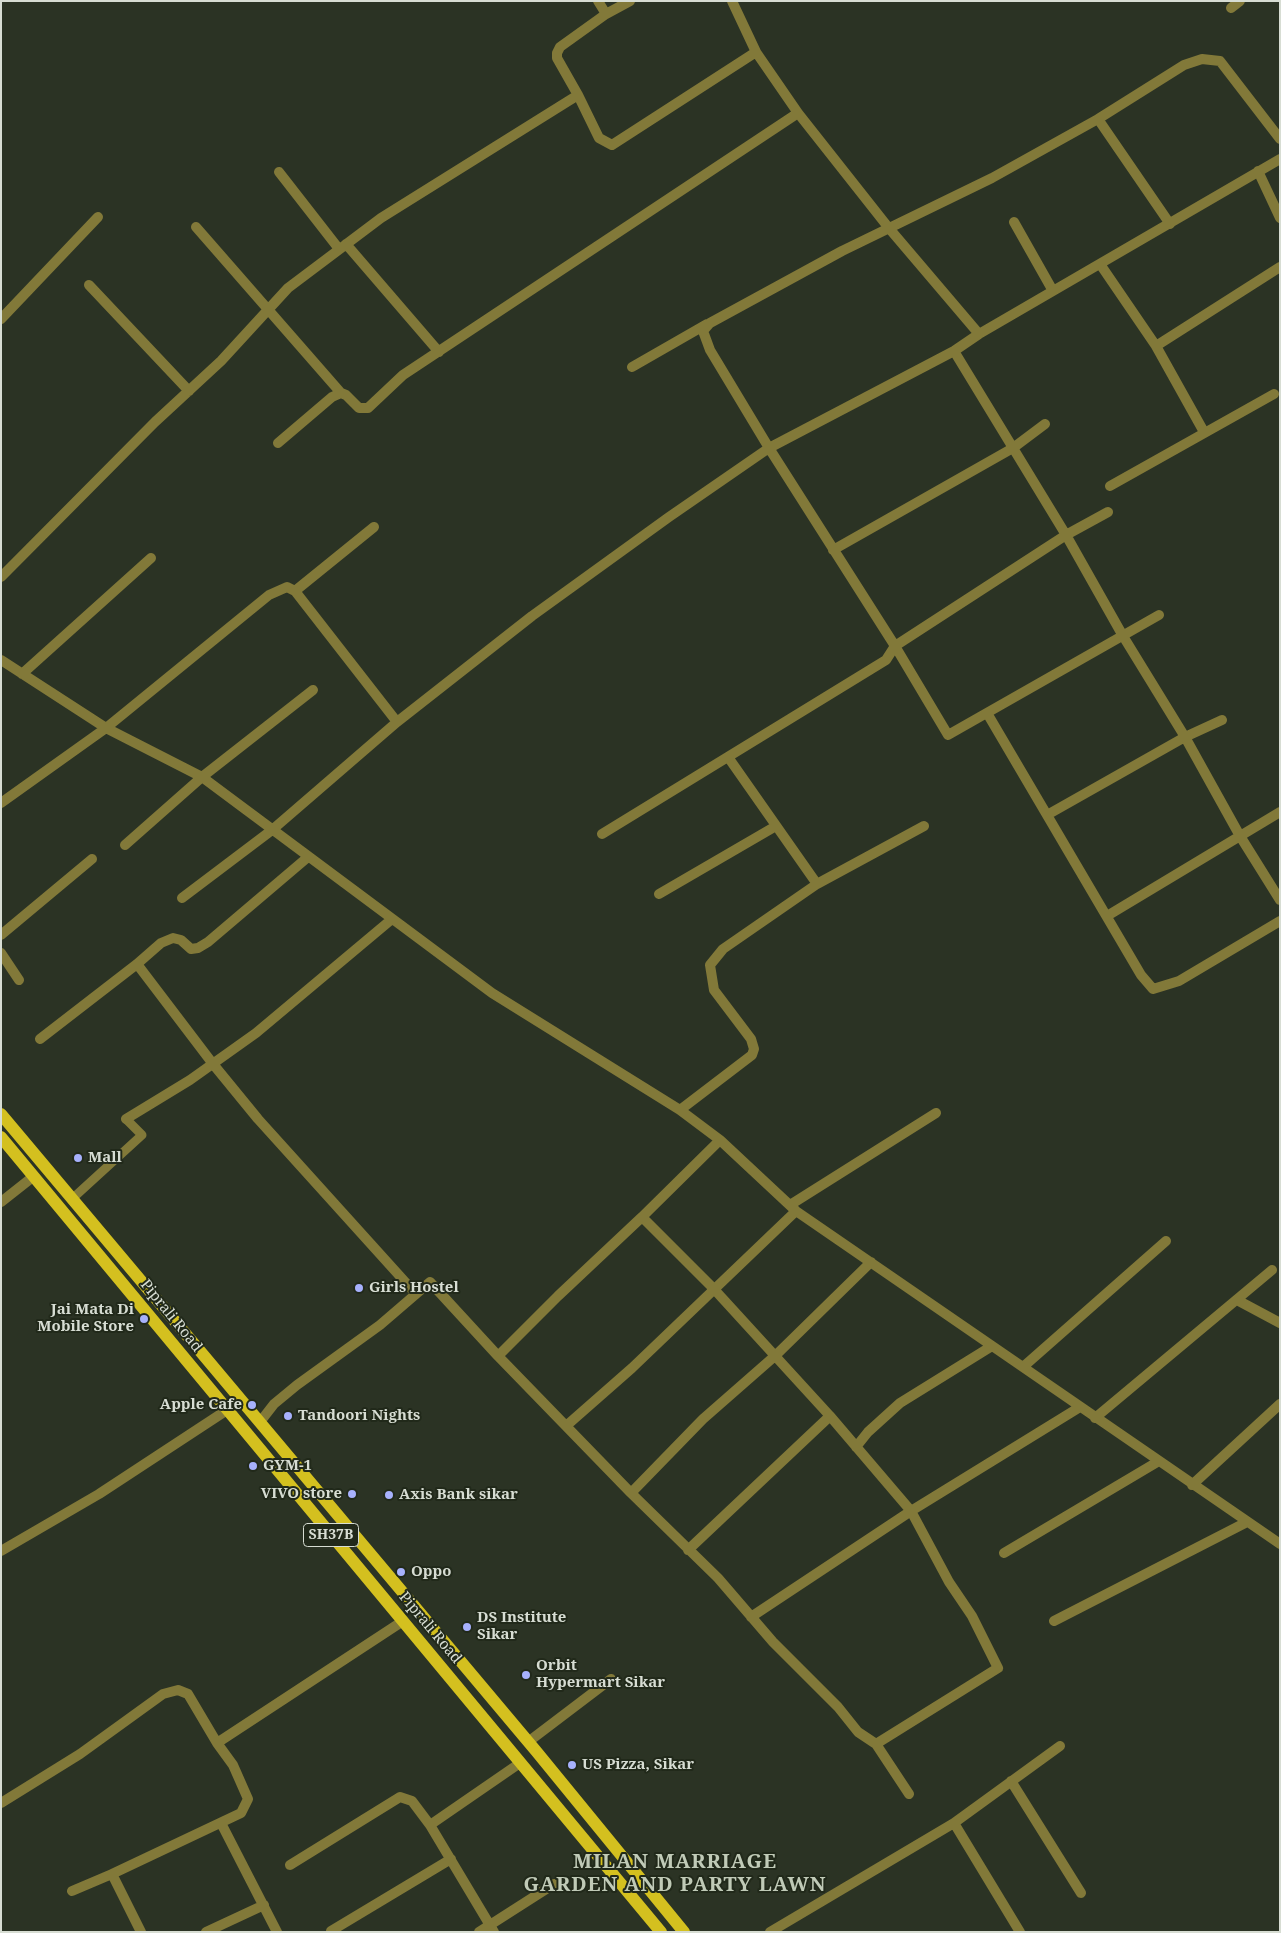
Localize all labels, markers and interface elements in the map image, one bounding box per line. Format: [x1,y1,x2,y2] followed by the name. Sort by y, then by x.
[88,1149,122,1167] place label: Mall
[72,1152,84,1164] marker: Mall
[136,1276,206,1356] street label: Piprali Road
[369,1279,459,1297] place label: Girls Hostel
[353,1282,365,1294] marker: Girls Hostel
[37,1301,134,1336] place label: Jai Mata Di Mobile Store
[138,1313,150,1325] marker: Jai Mata Di Mobile Store
[160,1396,242,1414] place label: Apple Cafe
[246,1399,258,1411] marker: Apple Cafe
[298,1407,420,1425] place label: Tandoori Nights
[282,1410,294,1422] marker: Tandoori Nights
[263,1457,312,1475] place label: GYM-1
[247,1460,259,1472] marker: GYM-1
[261,1485,342,1503] place label: VIVO store
[399,1486,518,1504] place label: Axis Bank sikar
[346,1488,358,1500] marker: VIVO store
[383,1489,395,1501] marker: Axis Bank sikar
[304,1524,358,1546] road number: SH37B
[411,1563,451,1581] place label: Oppo
[395,1566,407,1578] marker: Oppo
[395,1589,465,1667] street label: Piprali Road
[477,1609,566,1644] place label: DS Institute Sikar
[461,1621,473,1633] marker: DS Institute Sikar
[536,1657,665,1692] place label: Orbit Hypermart Sikar
[520,1669,532,1681] marker: Orbit Hypermart Sikar
[582,1756,694,1774] place label: US Pizza, Sikar
[566,1759,578,1771] marker: US Pizza, Sikar
[521,1850,829,1897] district label: MILAN MARRIAGE GARDEN AND PARTY LAWN

